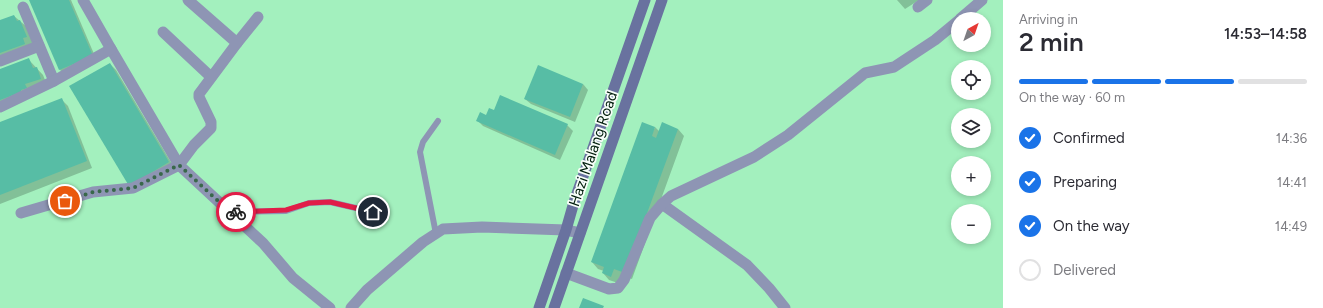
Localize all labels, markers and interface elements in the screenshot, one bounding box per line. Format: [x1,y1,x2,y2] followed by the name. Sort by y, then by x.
[951,12,991,52] north arrow
[951,12,991,244] map controls
[1019,12,1078,27] text: Arriving in
[1224,25,1307,43] text: 14:53–14:58
[1019,26,1084,58] text: 2 min
[951,60,991,100] button: locate
[565,89,621,209] street label: Hazi Malang Road
[1019,90,1125,105] text: On the way · 60 m
[951,108,991,148] button: layers
[1019,127,1041,149] icon: check
[1053,129,1125,147] text: Confirmed
[1276,131,1307,146] text: 14:36
[951,156,991,196] button: +
[1019,171,1041,193] icon: check
[1053,173,1117,191] text: Preparing
[1277,175,1307,190] text: 14:41
[48,184,82,218] pin
[54,190,76,212] icon: bag
[216,192,256,232] courier
[356,195,390,229] pin
[225,201,247,223] icon: bike
[362,201,384,223] icon: home
[951,204,991,244] button: −
[1019,215,1041,237] icon: check
[1053,217,1130,235] text: On the way
[1275,219,1307,234] text: 14:49
[1053,261,1116,279] text: Delivered

